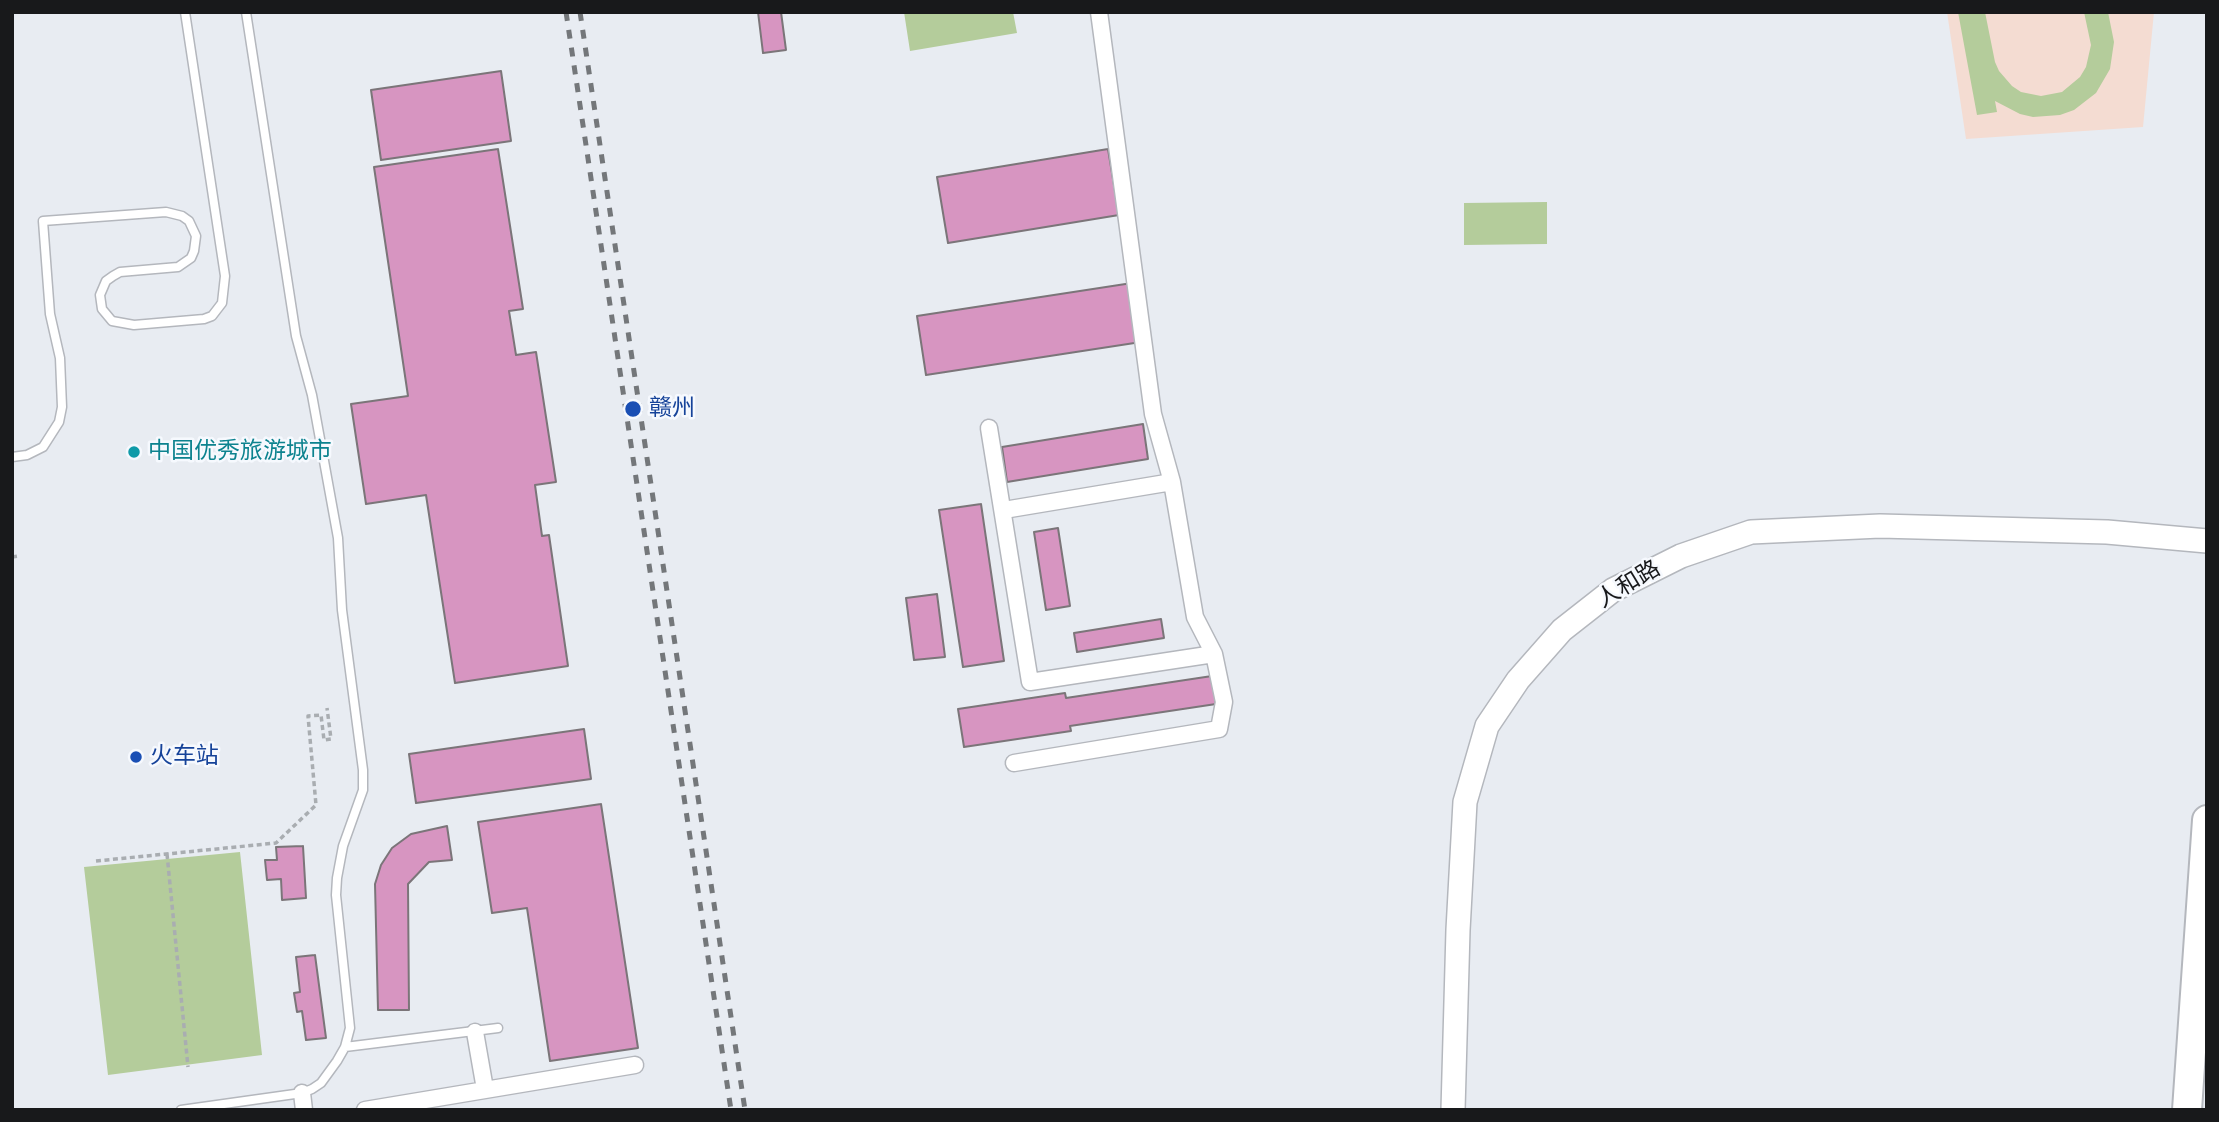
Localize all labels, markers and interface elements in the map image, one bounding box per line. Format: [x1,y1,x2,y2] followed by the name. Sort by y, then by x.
[649,395,695,423] place label: 赣州
[623,399,643,419] marker: 赣州
[148,438,332,466] place label: 中国优秀旅游城市
[126,444,142,460] marker: 中国优秀旅游城市
[1592,555,1666,615] street label: 人和路
[150,743,219,771] place label: 火车站
[128,749,144,765] marker: 火车站

